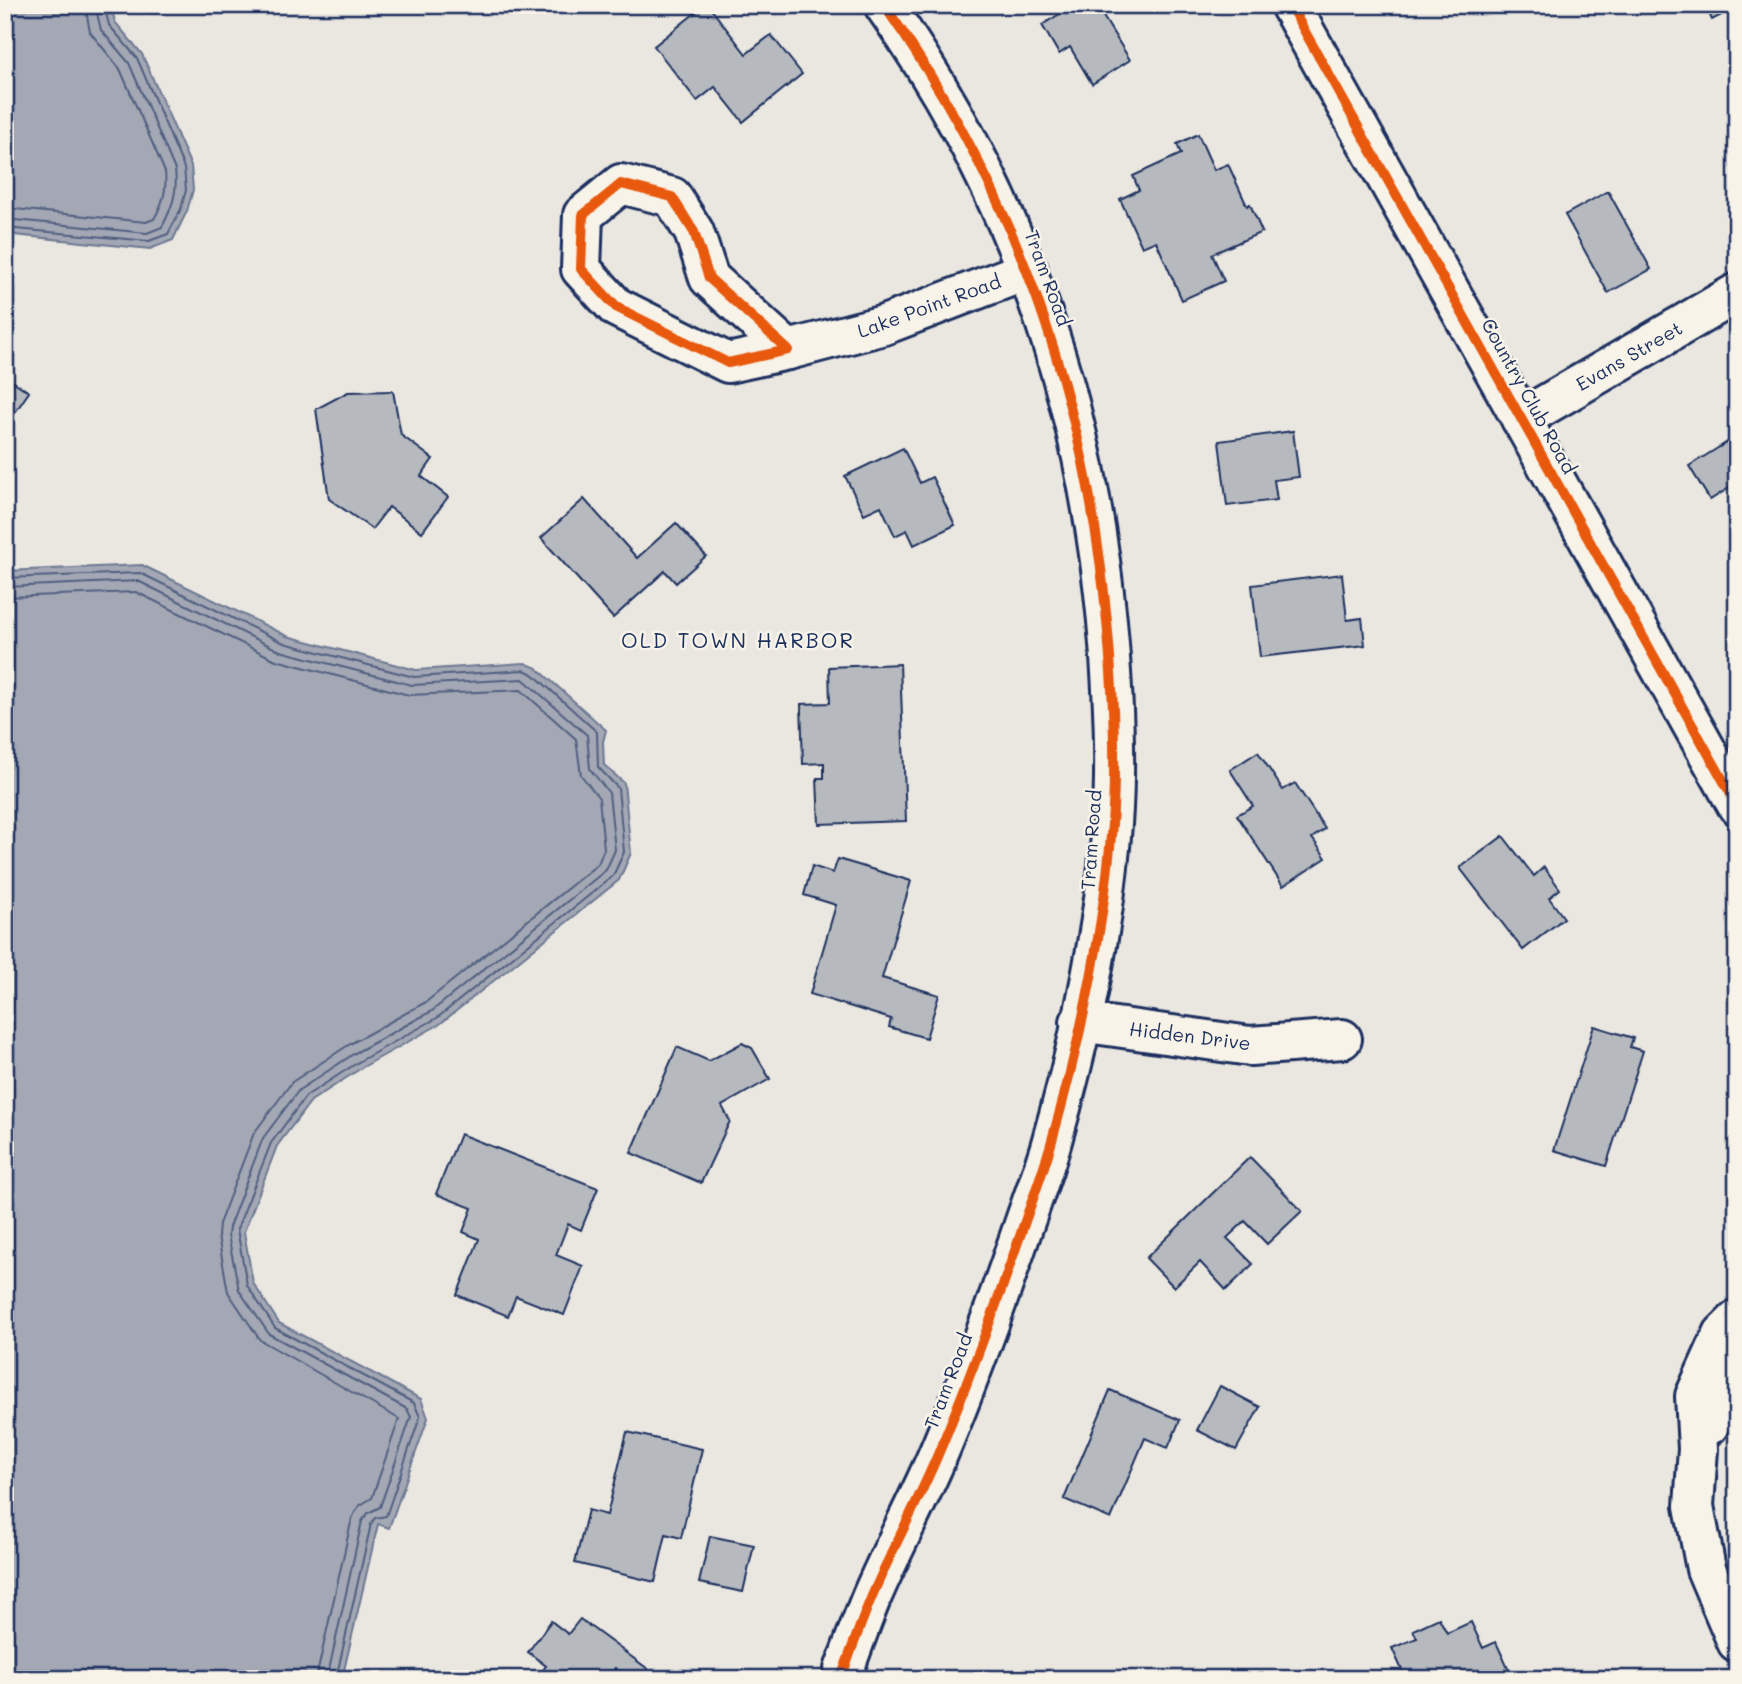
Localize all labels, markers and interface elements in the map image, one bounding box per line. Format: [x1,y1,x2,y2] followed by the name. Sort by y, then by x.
[1020,226,1077,329] street label: Tram Road
[854,268,1004,343] street label: Lake Point Road
[1476,314,1583,478] street label: Country Club Road
[1571,315,1687,396] street label: Evans Street
[621,626,855,653] district label: OLD TOWN HARBOR
[1075,789,1106,891] street label: Tram Road
[1128,1016,1252,1055] street label: Hidden Drive
[918,1329,977,1432] street label: Tram Road

